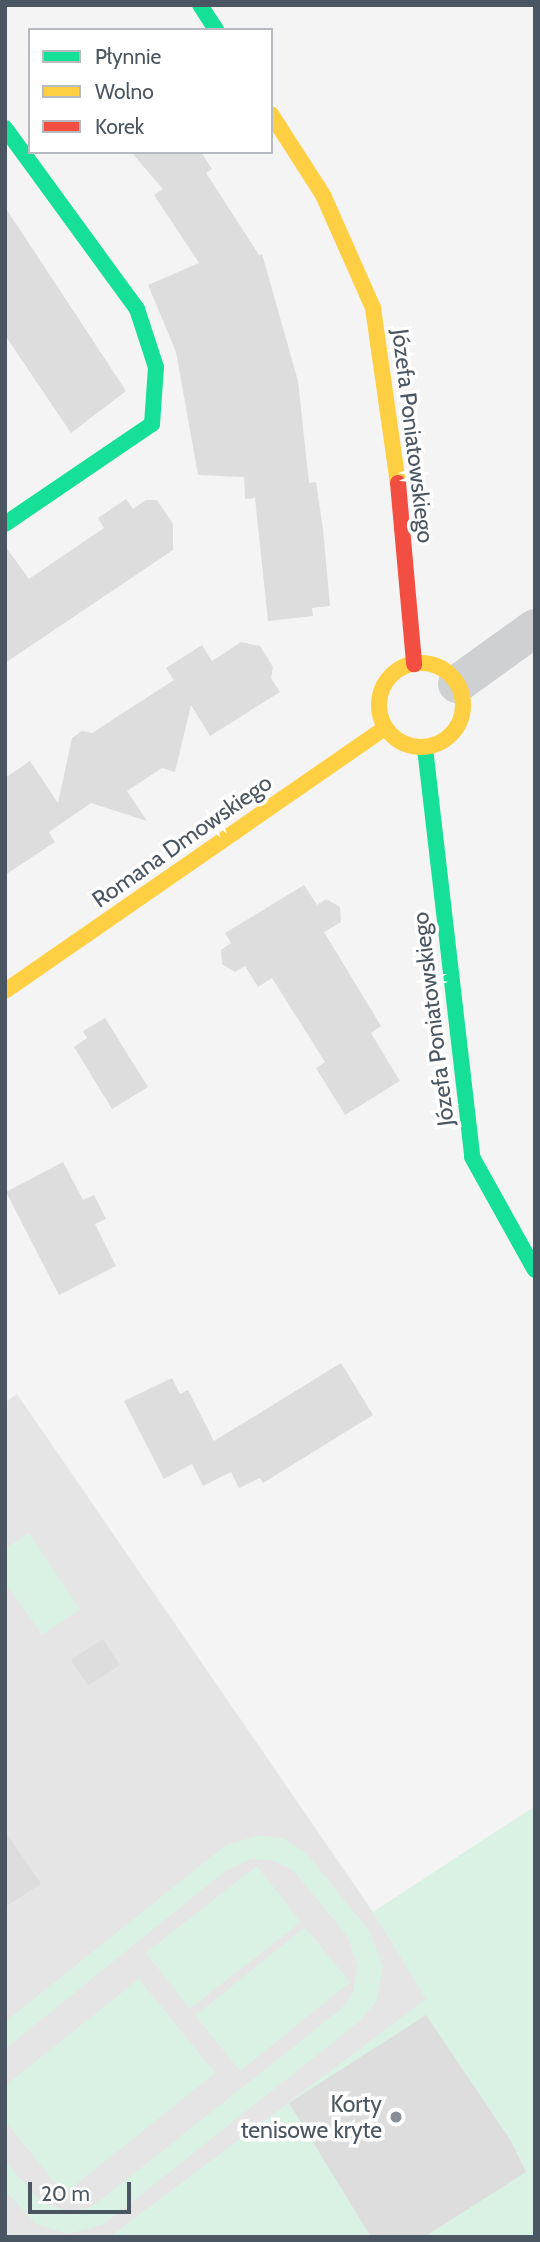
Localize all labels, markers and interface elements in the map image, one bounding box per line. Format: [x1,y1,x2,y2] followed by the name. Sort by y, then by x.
[28,28,273,154] legend
[95,44,161,69] text: Płynnie
[95,79,154,104] text: Wolno
[95,114,144,139] text: Korek
[386,327,440,545] street label: Józefa Poniatowskiego
[87,769,277,913] street label: Romana Dmowskiego
[406,910,460,1128] street label: Józefa Poniatowskiego
[241,2090,382,2144] place label: Korty tenisowe kryte
[388,2109,404,2125] marker: Korty tenisowe kryte
[32,2168,135,2212] scale bar
[41,2181,90,2206] text: 20 m

